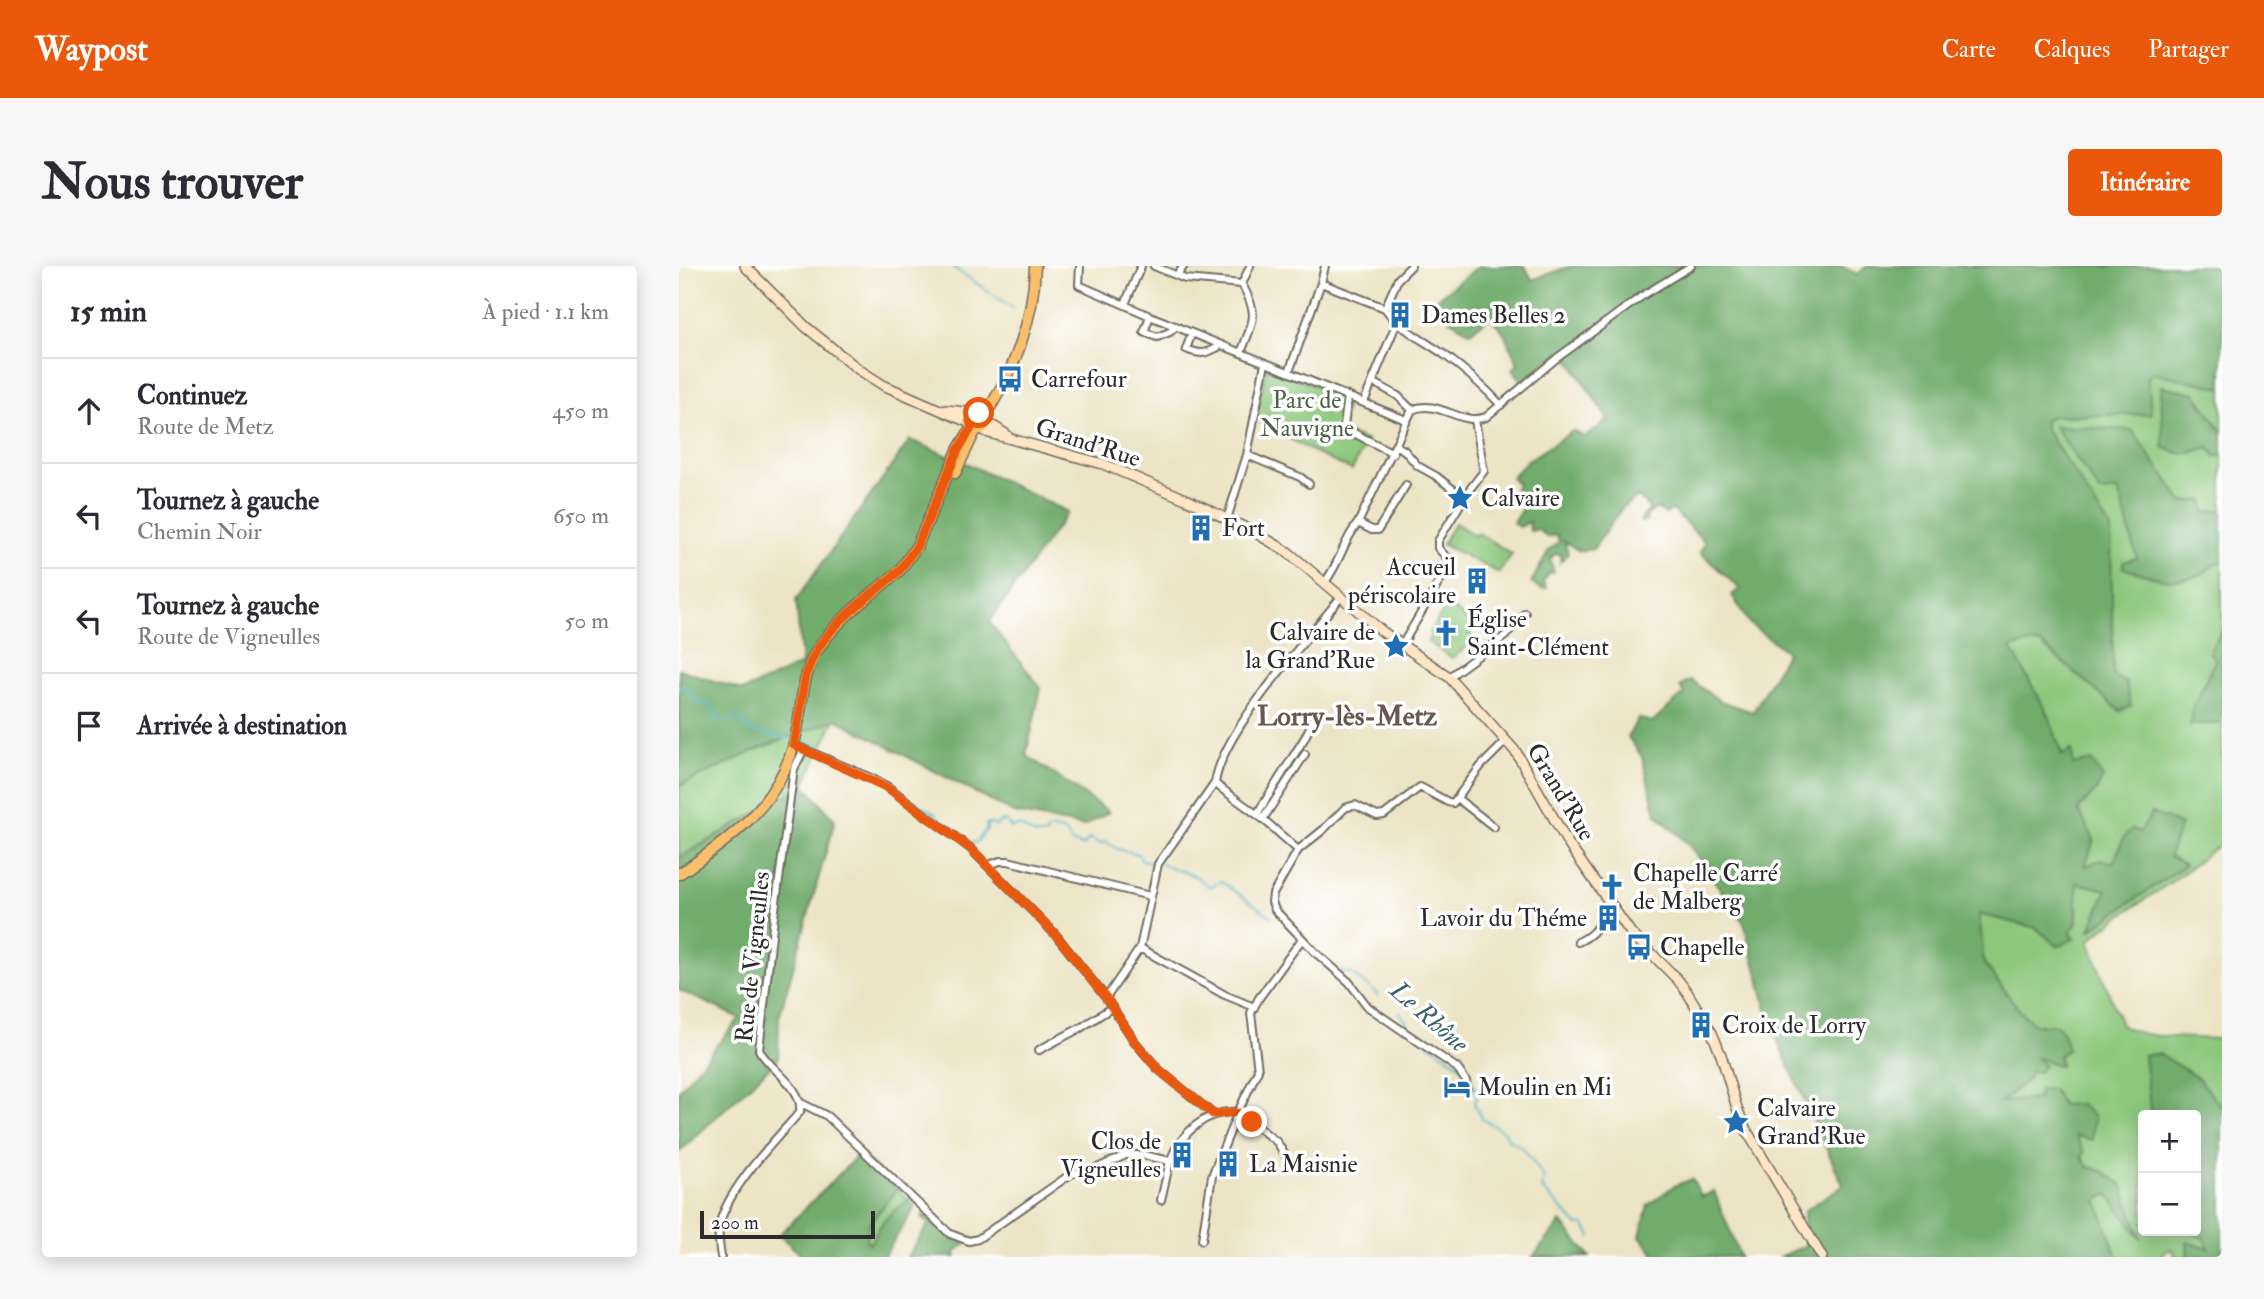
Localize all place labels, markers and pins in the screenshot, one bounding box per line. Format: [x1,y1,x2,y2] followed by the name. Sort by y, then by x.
[1385,300,1415,330] building icon: Dames Belles 2
[1421,300,1566,331] place label: Dames Belles 2
[995,364,1025,394] bus stop icon: Carrefour
[1031,364,1127,395] place label: Carrefour
[1445,483,1475,513] place icon: Calvaire
[1481,483,1560,514] place label: Calvaire
[1186,513,1216,543] building icon: Fort
[1222,513,1265,544] place label: Fort
[1347,552,1456,611] place label: Accueil périscolaire
[1462,566,1492,596] building icon: Accueil périscolaire
[1467,603,1609,663] place label: Église Saint-Clément
[1245,617,1375,676] place label: Calvaire de la Grand'Rue
[1431,618,1461,648] church icon: Église Saint-Clément
[1381,631,1411,661] place icon: Calvaire de la Grand'Rue
[1633,858,1779,917] place label: Chapelle Carré de Malberg
[1597,872,1627,902] church icon: Chapelle Carré de Malberg
[1420,903,1587,934] place label: Lavoir du Théme
[1593,903,1623,933] building icon: Lavoir du Théme
[1624,932,1654,962] bus stop icon: Chapelle
[1660,932,1744,963] place label: Chapelle
[1686,1010,1716,1040] building icon: Croix de Lorry
[1722,1010,1867,1041] place label: Croix de Lorry
[1442,1072,1472,1102] hotel icon: Moulin en Mi
[1478,1072,1612,1103] place label: Moulin en Mi
[1757,1093,1866,1152] place label: Calvaire Grand'Rue
[1721,1107,1751,1137] place icon: Calvaire Grand'Rue
[1061,1126,1161,1185] place label: Clos de Vigneulles
[1167,1140,1197,1170] building icon: Clos de Vigneulles
[1213,1149,1243,1179] building icon: La Maisnie
[1249,1149,1358,1180] place label: La Maisnie

